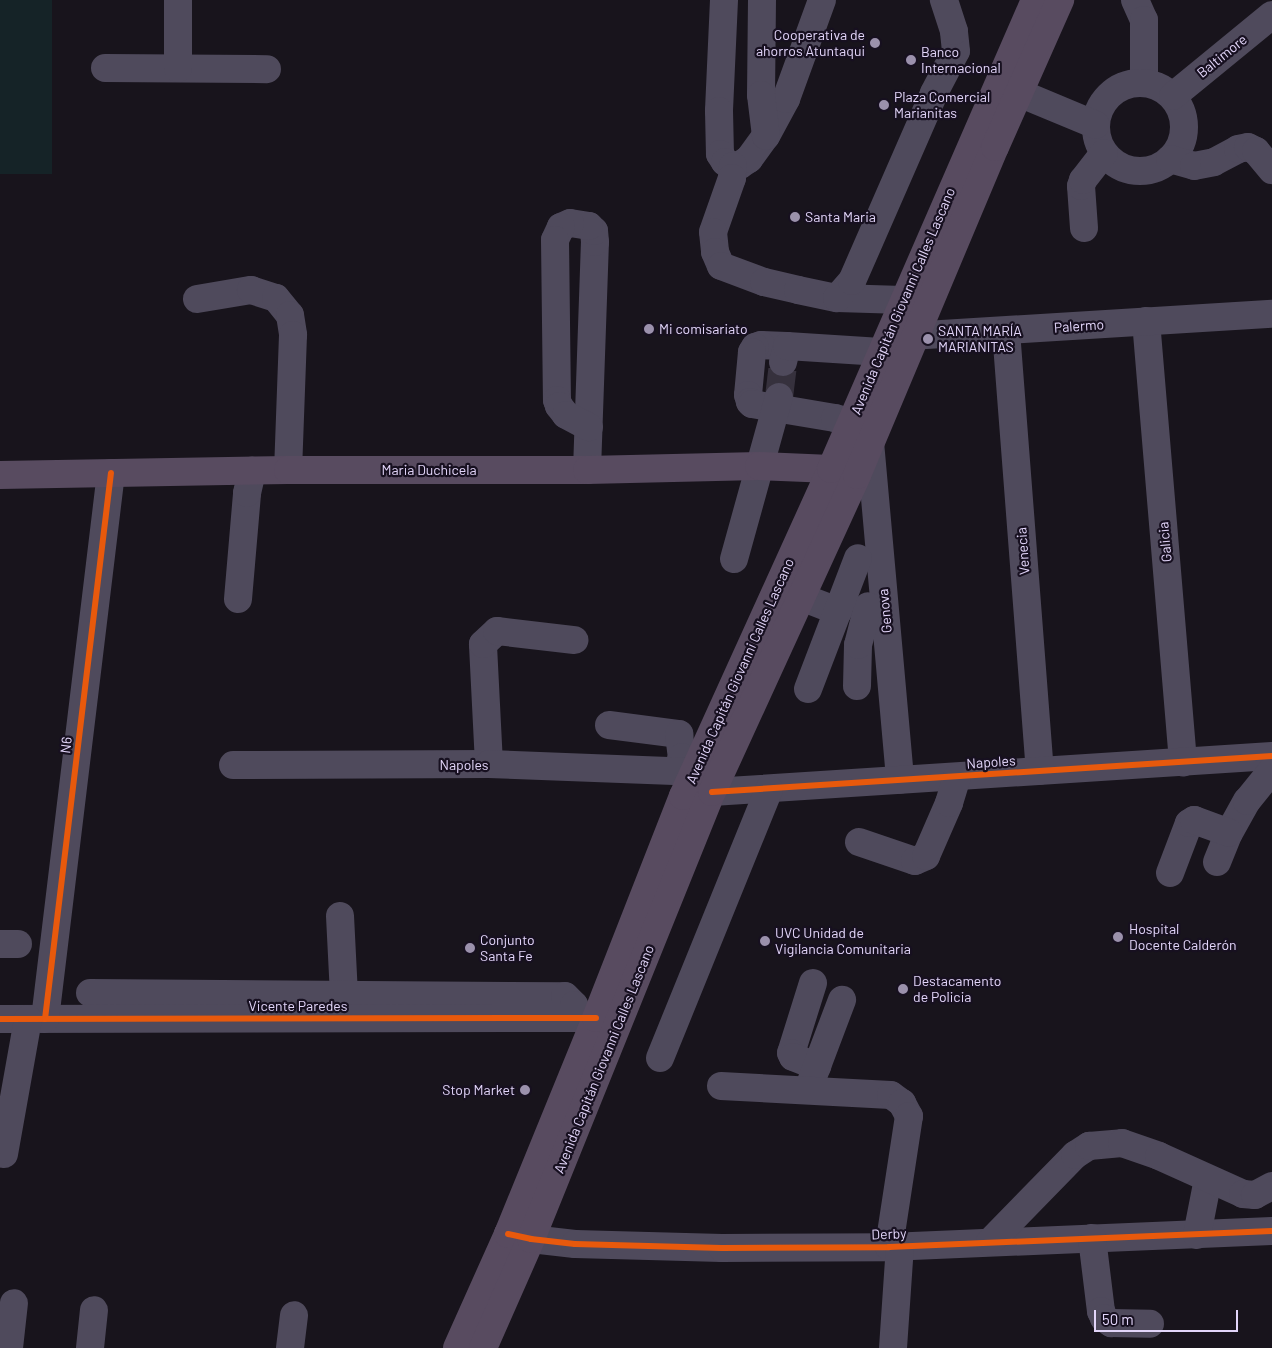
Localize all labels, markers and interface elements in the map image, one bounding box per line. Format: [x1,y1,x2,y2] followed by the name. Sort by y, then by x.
[756,27,865,59] place label: Cooperativa de ahorros Atuntaqui
[1194,31,1250,81] street label: Baltimore
[869,37,881,49] marker: Cooperativa de ahorros Atuntaqui
[921,44,1001,76] place label: Banco Internacional
[905,54,917,66] marker: Banco Internacional
[894,89,990,121] place label: Plaza Comercial Marianitas
[878,99,890,111] marker: Plaza Comercial Marianitas
[847,185,959,417] street label: Avenida Capitán Giovanni Calles Lascano
[805,209,876,225] place label: Santa Maria
[789,211,801,223] marker: Santa Maria
[1053,316,1105,336] street label: Palermo
[659,321,748,337] place label: Mi comisariato
[643,323,655,335] marker: Mi comisariato
[938,323,1022,356] place label: SANTA MARÍA MARIANITAS
[922,333,934,345] marker: SANTA MARÍA MARIANITAS
[381,462,477,478] street label: Maria Duchicela
[1155,521,1175,563] street label: Galicia
[1013,527,1033,575] street label: Venecia
[683,556,797,786] street label: Avenida Capitán Giovanni Calles Lascano
[875,588,895,634] street label: Genova
[57,736,75,754] street label: N6
[966,752,1016,772] street label: Napoles
[439,757,489,773] street label: Napoles
[1129,921,1237,954] place label: Hospital Docente Calderón
[775,925,911,958] place label: UVC Unidad de Vigilancia Comunitaria
[1111,930,1125,944] marker: Hospital Docente Calderón
[480,932,535,964] place label: Conjunto Santa Fe
[759,935,771,947] marker: UVC Unidad de Vigilancia Comunitaria
[464,942,476,954] marker: Conjunto Santa Fe
[550,942,658,1176] street label: Avenida Capitán Giovanni Calles Lascano
[913,973,1001,1006] place label: Destacamento de Policia
[897,983,909,995] marker: Destacamento de Policia
[249,998,347,1014] street label: Vicente Paredes
[442,1082,515,1098] place label: Stop Market
[519,1084,531,1096] marker: Stop Market
[871,1225,907,1243] street label: Derby
[1097,1300,1241,1332] scale bar
[1102,1310,1134,1328] text: 50 m

